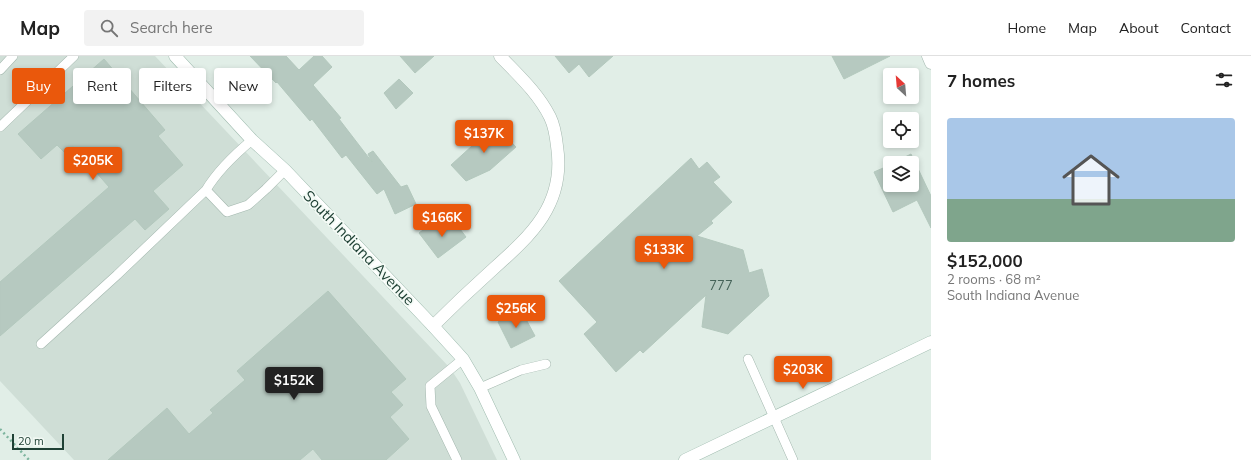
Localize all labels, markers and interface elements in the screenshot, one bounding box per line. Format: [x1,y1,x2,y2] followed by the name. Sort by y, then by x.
[84,10,364,46] search box
[20,16,60,40] text: Map
[98,17,120,39] icon: search
[130,18,213,37] text: Search here
[1007,19,1046,37] text: Home
[1068,19,1097,37] text: Map
[1119,19,1159,37] text: About
[1181,19,1231,37] text: Contact
[12,68,65,104] chip: Buy
[73,68,131,104] chip: Rent
[139,68,206,104] chip: Filters
[214,68,272,104] chip: New
[883,68,919,104] north arrow
[883,68,919,192] map controls
[1213,69,1235,91] icon: filters
[947,70,1015,91] text: 7 homes
[883,112,919,148] button: locate
[456,120,512,154] pin: $137K
[464,125,504,141] text: $137K
[1055,144,1127,216] icon: home
[65,147,121,181] pin: $205K
[73,152,113,168] text: $205K
[883,156,919,192] button: layers
[299,186,419,309] street label: South Indiana Avenue
[414,204,470,238] pin: $166K
[422,209,462,225] text: $166K
[636,236,692,270] pin: $133K
[644,241,684,257] text: $133K
[947,250,1023,271] text: $152,000
[947,271,1041,287] text: 2 rooms · 68 m²
[709,277,733,293] house number: 777
[947,287,1079,303] text: South Indiana Avenue
[488,295,544,329] pin: $256K
[496,300,536,316] text: $256K
[775,356,831,390] pin: $203K
[783,361,823,377] text: $203K
[266,367,322,401] pin: $152K
[274,372,314,388] text: $152K
[12,432,64,451] scale bar
[18,434,44,448] text: 20 m

